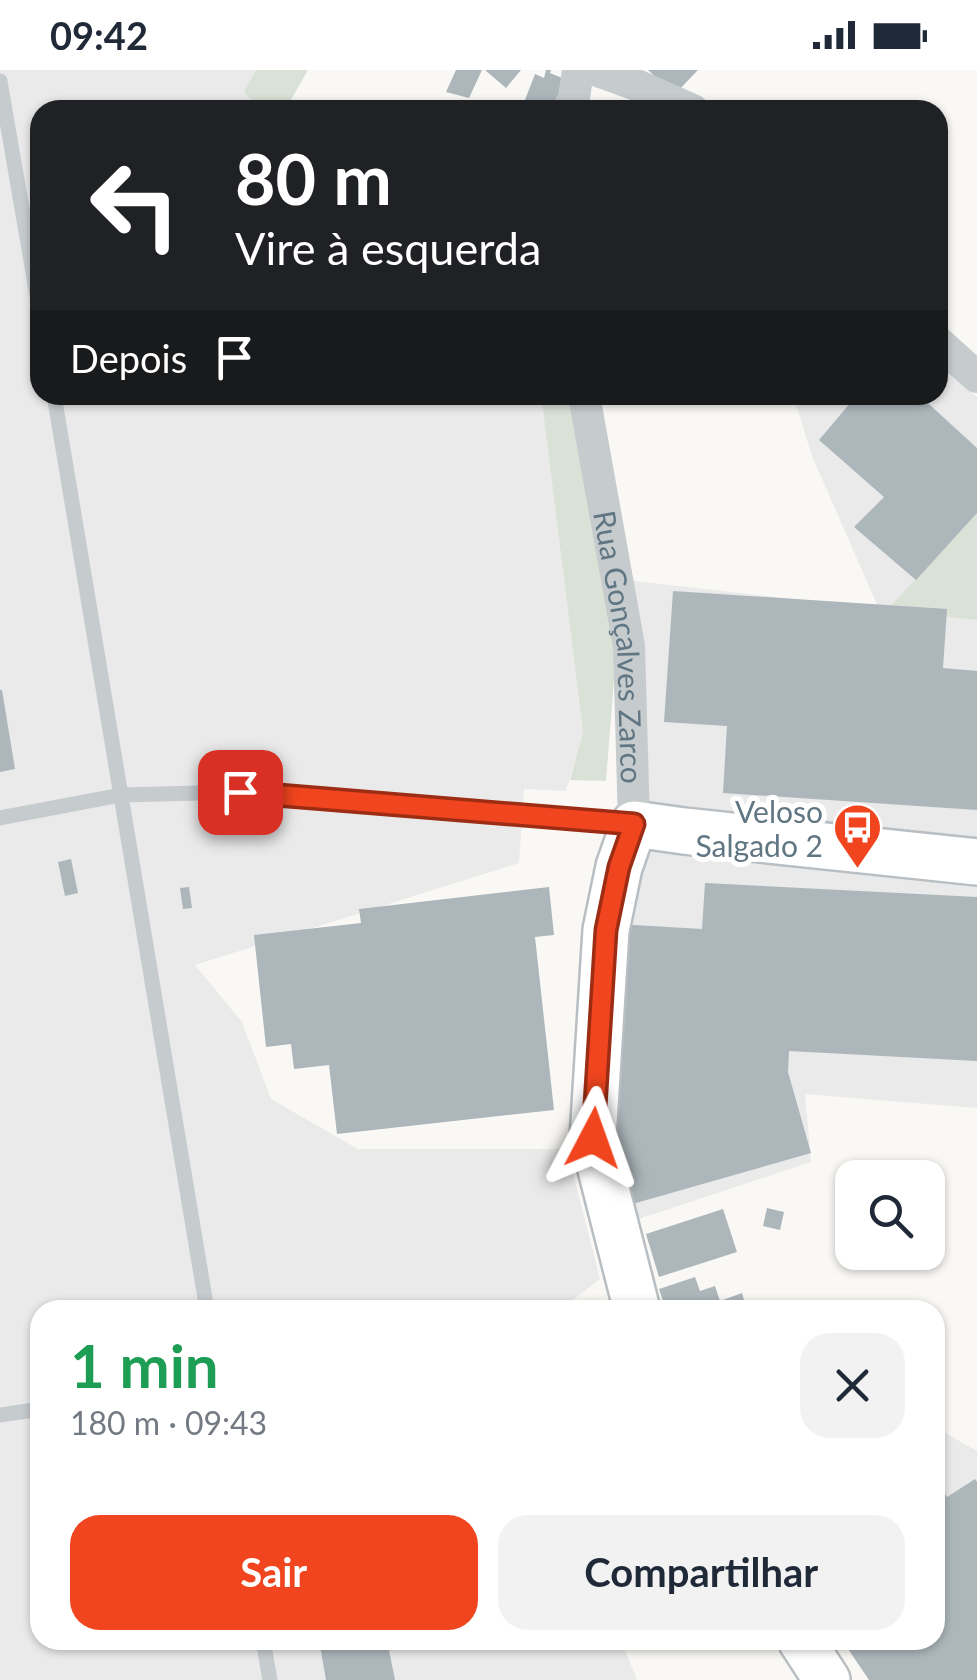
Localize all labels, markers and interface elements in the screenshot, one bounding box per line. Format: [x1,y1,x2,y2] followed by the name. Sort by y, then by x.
[50,12,148,58] text: 09:42
[235,136,392,220] text: 80 m
[70,140,200,270] icon: left
[235,221,541,275] text: Vire à esquerda
[207,330,262,385] icon: arrive
[70,335,187,381] text: Depois
[587,507,651,784] street label: Rua Gonçalves Zarco
[198,750,283,835] pin
[213,765,268,820] icon: arrive
[696,793,823,863] place label: Veloso Salgado 2
[832,802,884,870] bus stop icon: Veloso Salgado 2
[541,1086,645,1190] position arrow
[835,1160,945,1270] map controls
[835,1160,945,1270] button: search
[70,1329,219,1401] text: 1 min
[800,1333,905,1438] button: close
[70,1403,267,1442] text: 180 m · 09:43
[70,1515,478,1630] button: Sair
[498,1515,905,1630] button: Compartilhar

